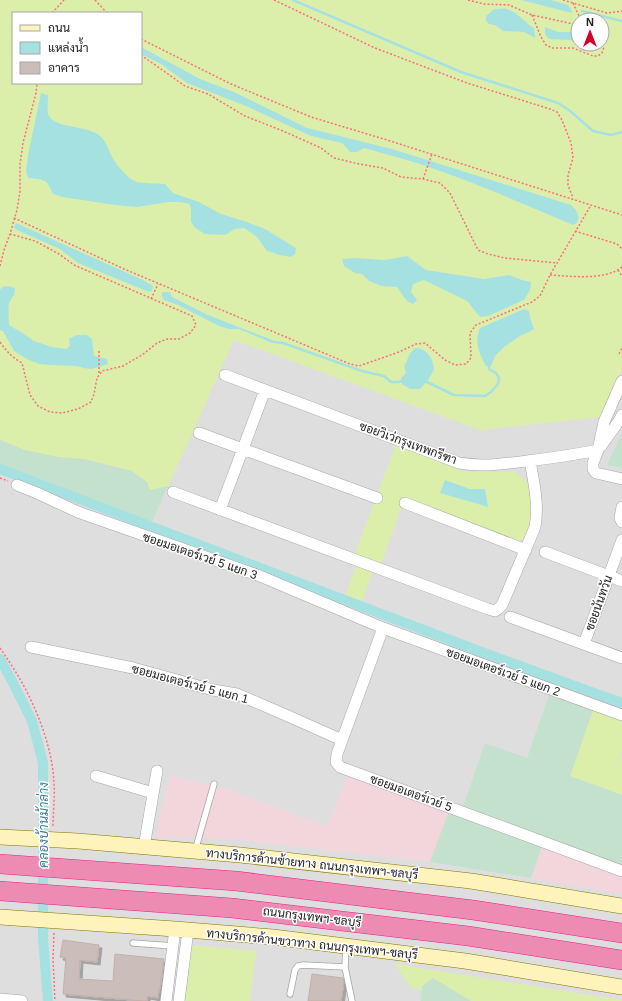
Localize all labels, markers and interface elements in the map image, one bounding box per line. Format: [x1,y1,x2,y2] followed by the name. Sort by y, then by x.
[12,12,142,84] legend
[570,12,610,52] north arrow
[586,16,594,28] text: N
[48,21,71,35] text: ถนน
[48,37,88,55] text: แหล่งน้ำ
[48,61,80,75] text: อาคาร
[357,418,459,469] street label: ซอยวิเว่กรุงเทพกรีฑา
[141,529,260,582] street label: ซอยมอเตอร์เวย์ 5 แยก 3
[582,573,616,633] street label: ซอยนันทวัน
[444,644,563,699] street label: ซอยมอเตอร์เวย์ 5 แยก 2
[130,661,251,706] street label: ซอยมอเตอร์เวย์ 5 แยก 1
[368,771,455,814] street label: ซอยมอเตอร์เวย์ 5
[35,782,51,868] water label: คลองบ้านม้าล่าง
[205,845,419,884] street label: ทางบริการด้านซ้ายทาง ถนนกรุงเทพฯ-ชลบุรี
[262,903,362,932] street label: ถนนกรุงเทพฯ-ชลบุรี
[205,925,419,964] street label: ทางบริการด้านขวาทาง ถนนกรุงเทพฯ-ชลบุรี

